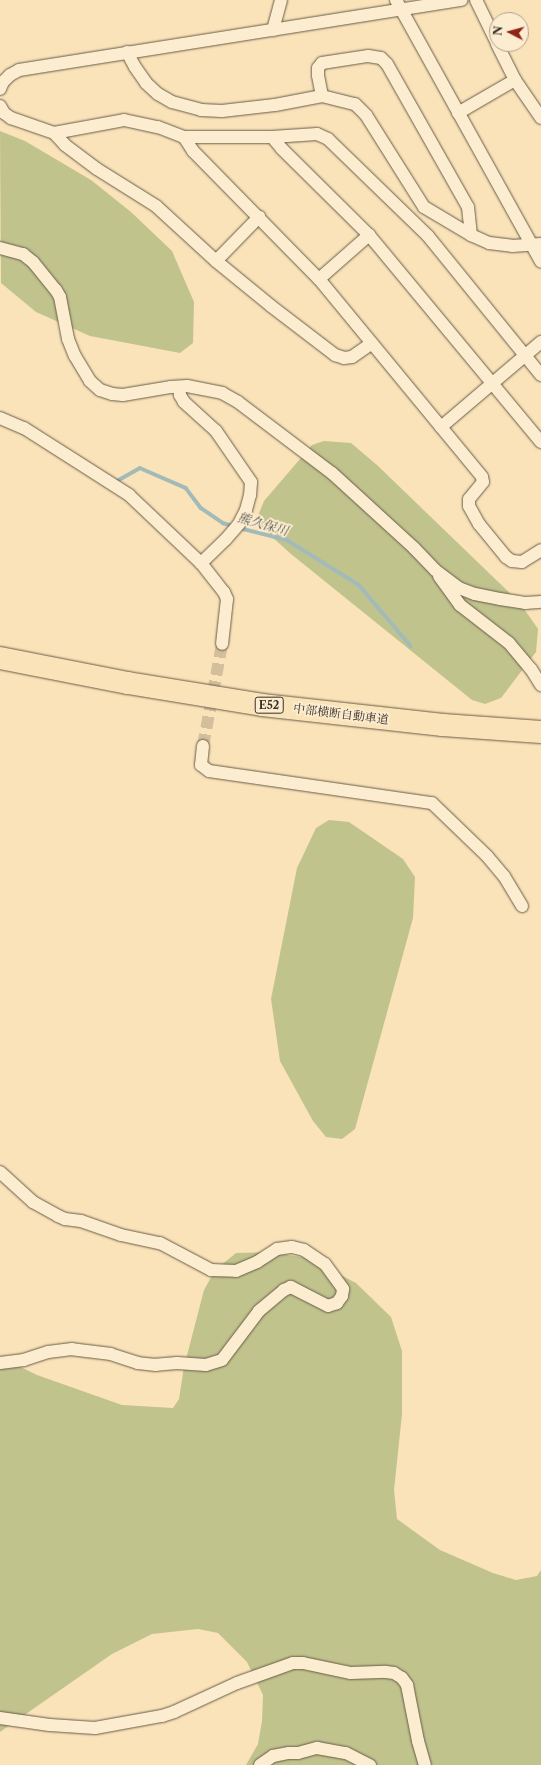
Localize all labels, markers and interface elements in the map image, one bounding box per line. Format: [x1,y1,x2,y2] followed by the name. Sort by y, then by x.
[489,12,529,52] north arrow
[491,25,506,36] text: N
[236,509,290,539] water label: 熊久保川
[254,696,284,714] road number: E52
[292,701,390,727] street label: 中部横断自動車道

